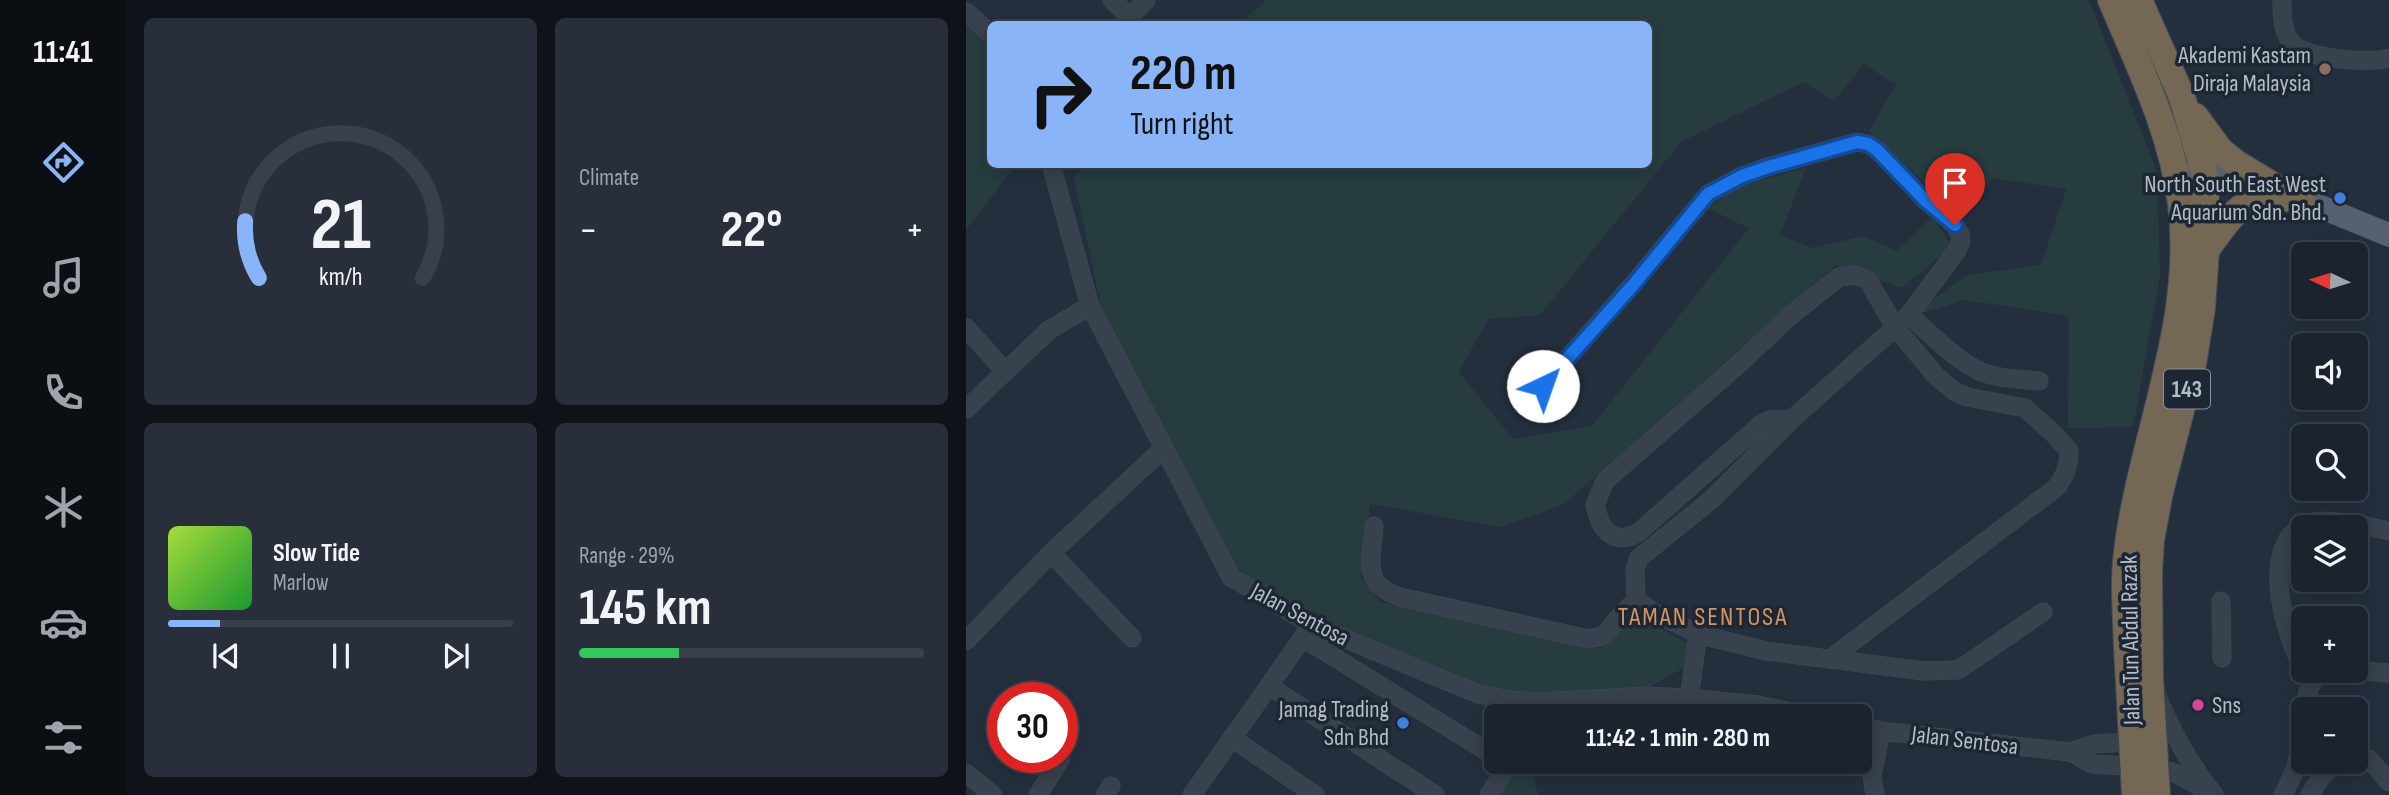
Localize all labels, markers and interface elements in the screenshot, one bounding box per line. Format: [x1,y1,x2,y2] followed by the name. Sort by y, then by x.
[33,33,93,72] text: 11:41
[2177,41,2311,98] place label: Akademi Kastam Diraja Malaysia
[1130,45,1236,104] text: 220 m
[1015,49,1106,140] icon: right
[2317,61,2333,77] marker: Akademi Kastam Diraja Malaysia
[1130,105,1234,144] text: Turn right
[39,138,88,187] icon: directions
[1925,153,1985,225] pin
[579,164,639,192] text: Climate
[1936,164,1974,202] icon: arrive
[2144,170,2326,227] place label: North South East West Aquarium Sdn. Bhd.
[310,182,371,270] text: 21
[2332,190,2348,206] marker: North South East West Aquarium Sdn. Bhd.
[720,199,783,262] text: 22°
[579,208,598,253] text: −
[905,208,924,253] text: +
[2291,242,2368,318] north arrow
[2291,242,2368,774] map controls
[39,253,88,302] icon: music
[319,261,362,292] text: km/h
[2291,333,2368,410] button: sound
[1506,349,1580,423] position arrow
[39,368,88,417] icon: phone
[2164,370,2210,408] road number: 143
[2291,424,2368,501] button: search
[39,483,88,532] icon: climate
[2291,515,2368,592] button: layers
[273,538,360,569] text: Slow Tide
[579,542,675,570] text: Range · 29%
[2115,555,2146,726] street label: Jalan Tun Abdul Razak
[273,569,329,597] text: Marlow
[1245,576,1354,652] street label: Jalan Sentosa
[579,577,711,640] text: 145 km
[39,598,88,647] icon: car
[1618,602,1788,633] district label: TAMAN SENTOSA
[2291,606,2368,683] button: +
[207,637,245,675] icon: previous
[322,637,360,675] icon: pause
[437,637,475,675] icon: next
[987,682,1078,773] speed limit sign: 30
[2212,691,2241,720] place label: Sns
[1278,695,1389,752] place label: Jamag Trading Sdn Bhd
[2190,697,2206,713] marker: Sns
[2291,697,2368,774] button: −
[39,713,88,762] icon: filters
[1395,715,1411,731] marker: Jamag Trading Sdn Bhd
[1909,719,2020,761] street label: Jalan Sentosa
[1586,723,1770,754] text: 11:42 · 1 min · 280 m

